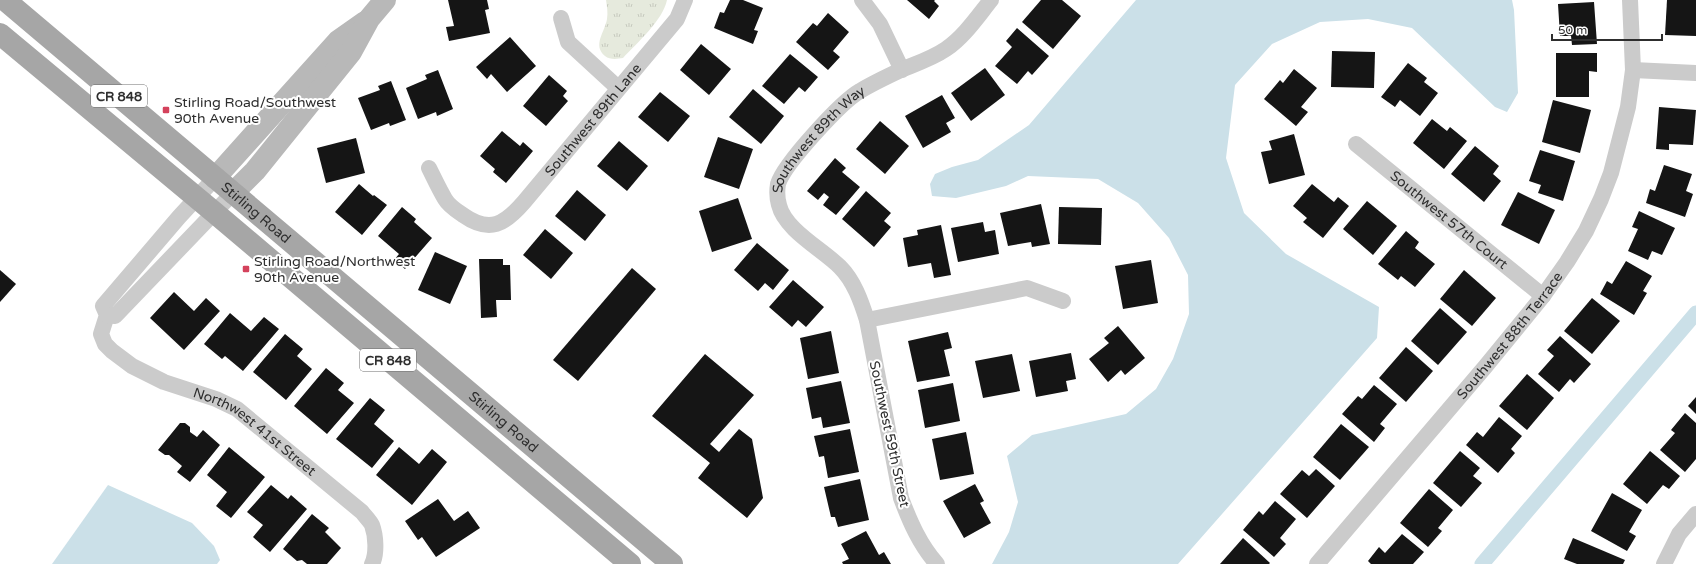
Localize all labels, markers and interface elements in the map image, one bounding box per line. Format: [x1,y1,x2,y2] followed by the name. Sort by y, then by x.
[1552,16,1662,42] scale bar
[1558,23,1587,37] text: 50 m
[541,60,645,180] street label: Southwest 89th Lane
[769,82,868,194] street label: Southwest 89th Way
[91,85,147,107] road number: CR 848
[174,94,337,127] place label: Stirling Road/Southwest 90th Avenue
[161,105,171,115] marker: Stirling Road/Southwest 90th Avenue
[1387,167,1511,273] street label: Southwest 57th Court
[218,179,294,247] street label: Stirling Road
[254,253,416,286] place label: Stirling Road/Northwest 90th Avenue
[241,264,251,274] marker: Stirling Road/Northwest 90th Avenue
[1453,269,1566,403] street label: Southwest 88th Terrace
[360,349,416,371] road number: CR 848
[866,359,913,509] street label: Southwest 59th Street
[191,384,320,480] street label: Northwest 41st Street
[465,388,542,456] street label: Stirling Road

